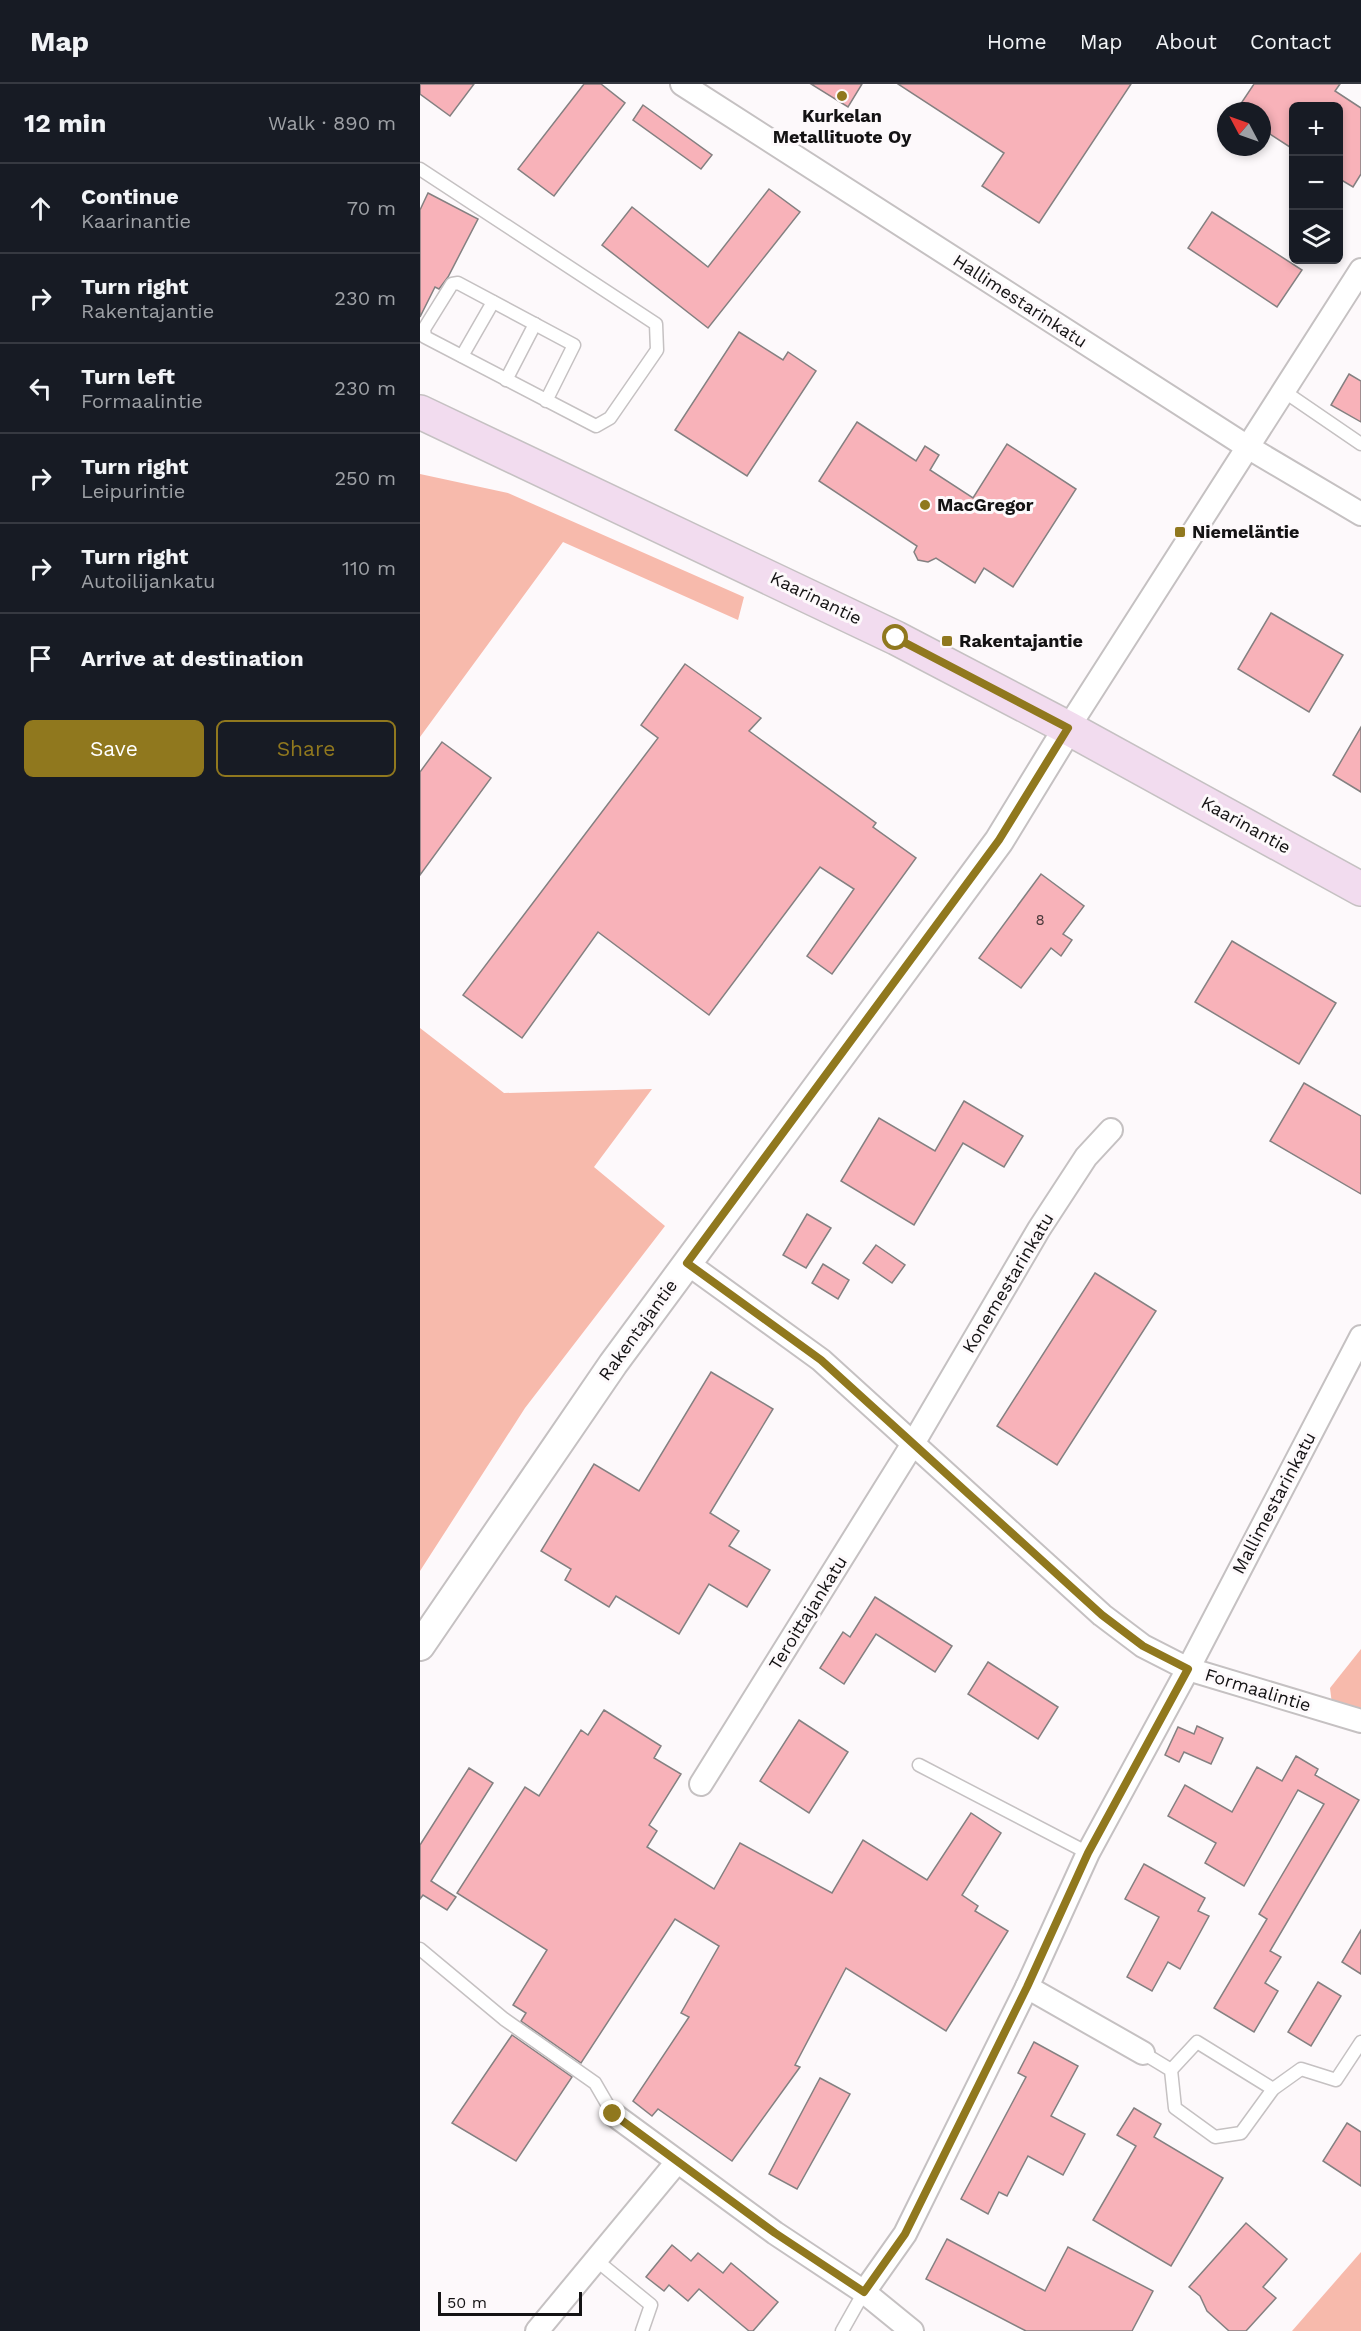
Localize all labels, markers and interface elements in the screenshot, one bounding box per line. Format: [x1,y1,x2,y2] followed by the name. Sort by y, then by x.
[30,25,89,58] text: Map
[987,29,1047,54] text: Home
[1080,29,1123,54] text: Map
[1156,29,1217,54] text: About
[1250,29,1331,54] text: Contact
[835,89,849,103] marker: Kurkelan Metallituote Oy
[1217,102,1271,156] north arrow
[1289,102,1343,264] map controls
[1289,102,1343,156] button: +
[773,105,912,147] place label: Kurkelan Metallituote Oy
[24,108,106,138] text: 12 min
[268,111,396,135] text: Walk · 890 m
[1289,156,1343,210] button: −
[81,184,179,209] text: Continue
[24,192,57,225] icon: ahead
[347,196,396,220] text: 70 m
[81,209,191,233] text: Kaarinantie
[1289,210,1343,264] button: layers
[949,249,1091,352] street label: Hallimestarinkatu
[81,274,188,299] text: Turn right
[24,282,57,315] icon: right
[334,286,396,310] text: 230 m
[81,299,214,323] text: Rakentajantie
[81,364,175,389] text: Turn left
[24,372,57,405] icon: left
[334,376,396,400] text: 230 m
[81,389,203,413] text: Formaalintie
[81,454,188,479] text: Turn right
[24,462,57,495] icon: right
[334,466,396,490] text: 250 m
[81,479,185,503] text: Leipurintie
[937,494,1034,515] place label: MacGregor
[918,498,932,512] marker: MacGregor
[1192,521,1299,542] place label: Niemeläntie
[1173,525,1187,539] marker: Niemeläntie
[81,544,188,569] text: Turn right
[24,552,57,585] icon: right
[342,556,396,580] text: 110 m
[767,566,865,629] street label: Kaarinantie
[81,569,215,593] text: Autoilijankatu
[882,624,908,650] route start
[959,630,1083,651] place label: Rakentajantie
[940,634,954,648] marker: Rakentajantie
[24,642,57,675] icon: arrive
[81,646,304,671] text: Arrive at destination
[24,720,204,777] button: Save
[216,720,396,777] button: Share
[1198,791,1295,858] street label: Kaarinantie
[1035,911,1045,929] house number: 8
[957,1209,1058,1357] street label: Konemestarinkatu
[594,1275,681,1384] street label: Rakentajantie
[1227,1428,1320,1577] street label: Mallimestarinkatu
[764,1552,851,1674] street label: Teroittajankatu
[1203,1663,1314,1716] street label: Formaalintie
[599,2100,625,2126] route end
[438,2289,582,2316] scale bar
[447,2293,487,2312] text: 50 m

